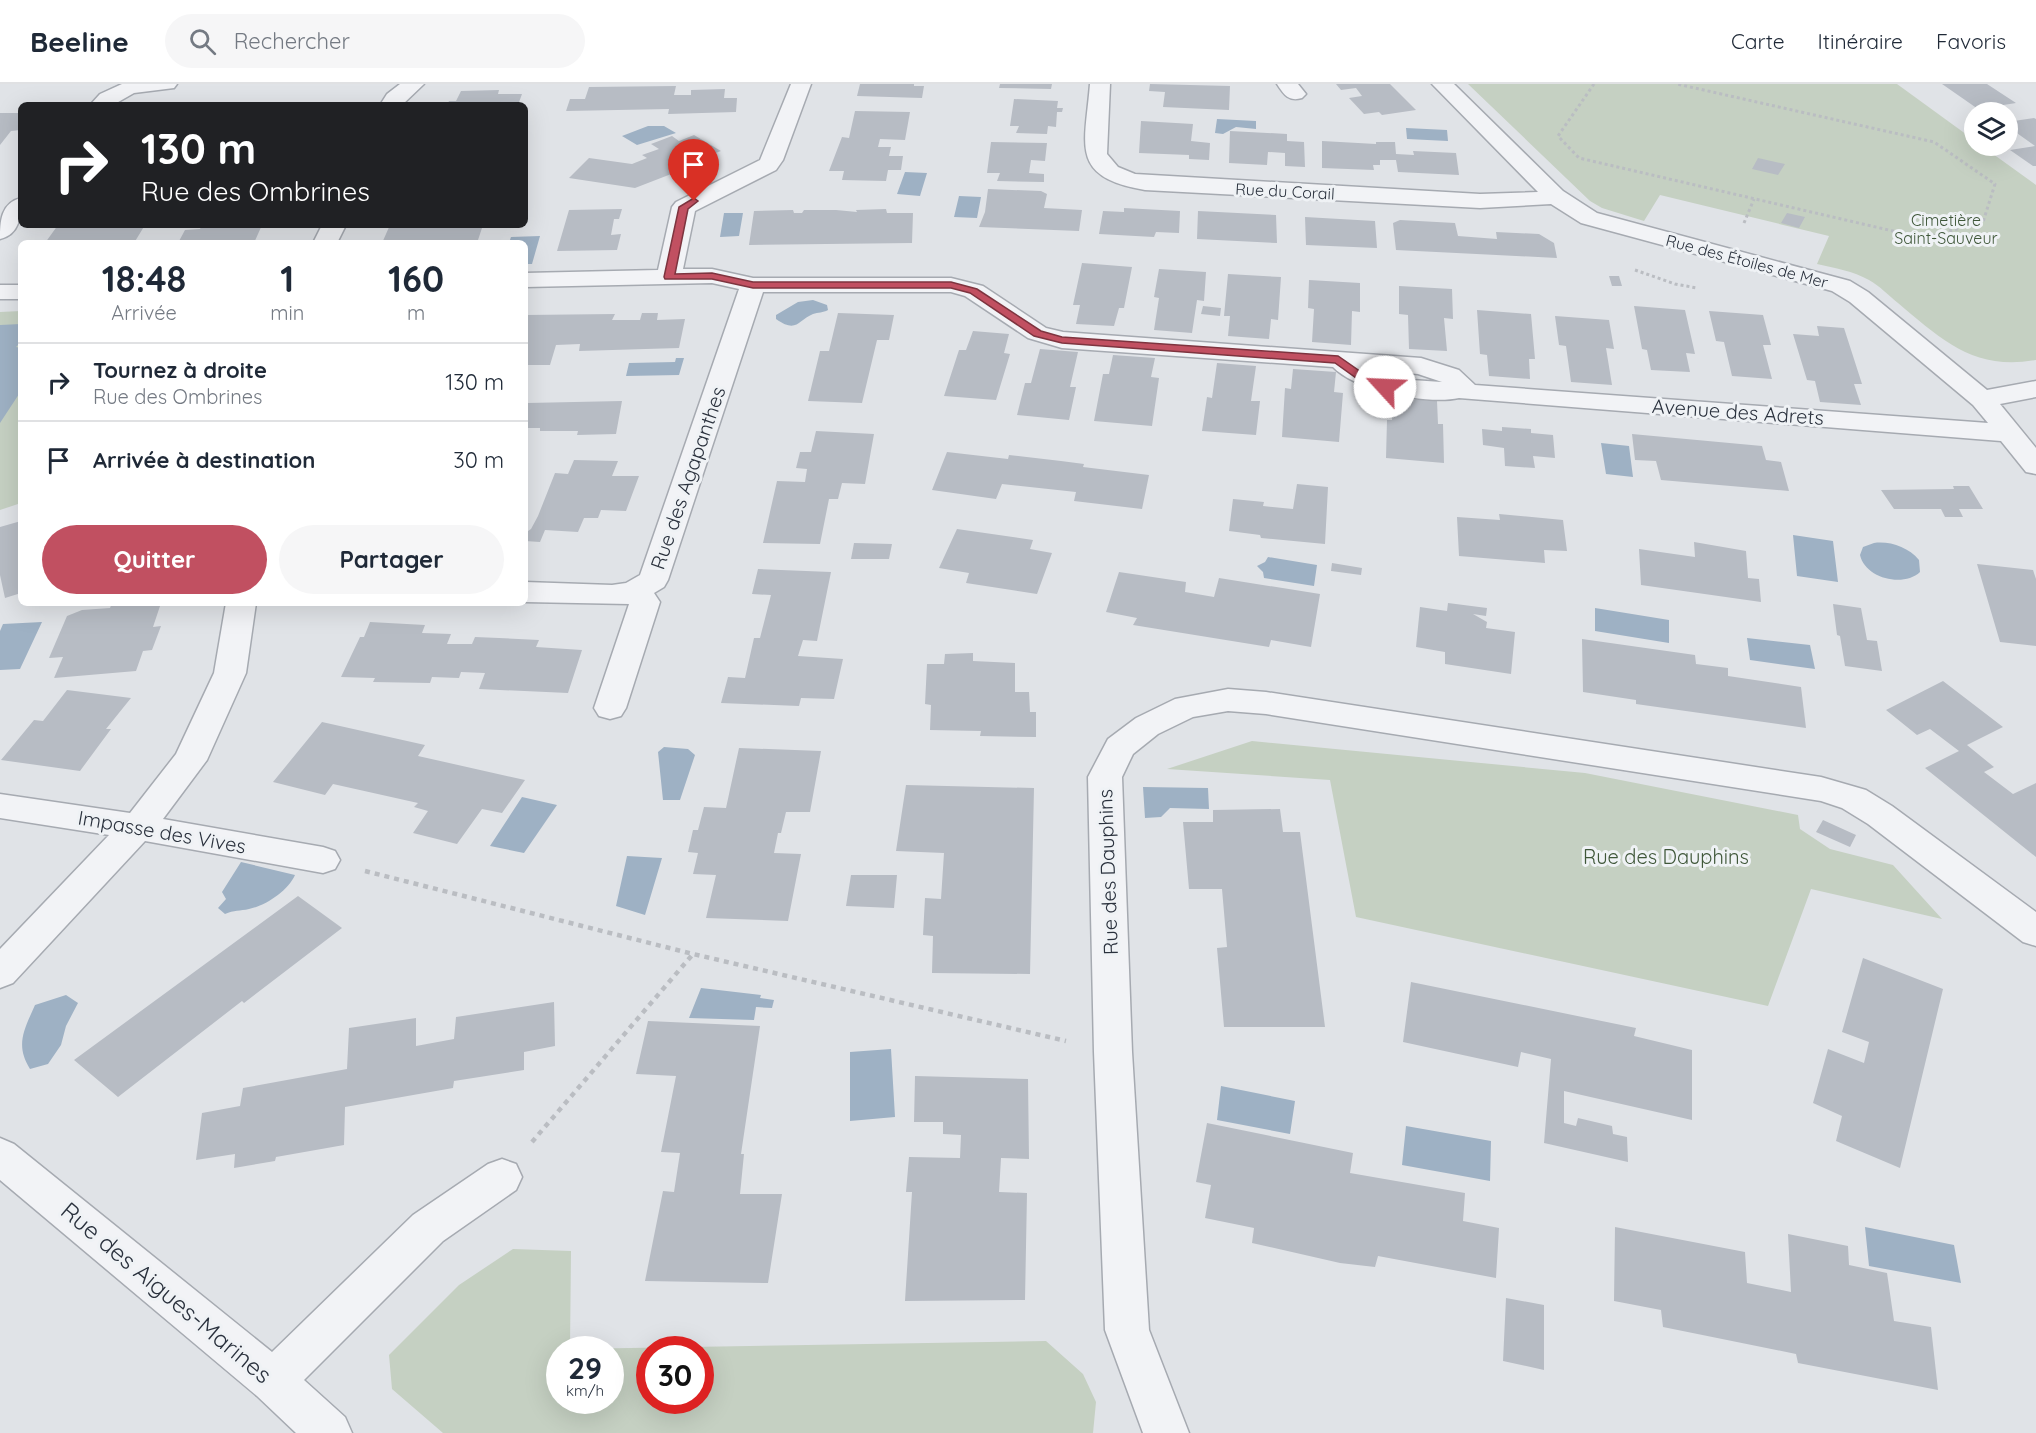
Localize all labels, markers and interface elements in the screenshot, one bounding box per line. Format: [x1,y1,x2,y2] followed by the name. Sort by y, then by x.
[165,14,585,68] search box
[30,24,129,59] text: Beeline
[186,25,219,58] icon: search
[234,27,350,55] text: Rechercher
[1731,28,1785,54] text: Carte
[1818,28,1903,54] text: Itinéraire
[1936,28,2006,54] text: Favoris
[1964,102,2018,156] map controls
[1964,102,2018,156] button: layers
[141,122,256,175] text: 130 m
[42,126,120,204] icon: right
[668,139,719,201] pin
[677,148,710,181] icon: arrive
[141,174,370,208] text: Rue des Ombrines
[1235,178,1335,204] street label: Rue du Corail
[1894,210,1998,248] park label: Cimetière Saint-Sauveur
[1664,230,1830,292] street label: Rue des Étoiles de Mer
[102,256,186,301] text: 18:48
[280,256,294,301] text: 1
[388,256,444,301] text: 160
[111,300,177,325] text: Arrivée
[270,300,304,325] text: min
[407,300,425,325] text: m
[1353,355,1417,419] position arrow
[93,356,267,384] text: Tournez à droite
[42,366,75,399] icon: right
[445,368,504,396] text: 130 m
[645,383,731,573] street label: Rue des Agapanthes
[93,384,263,409] text: Rue des Ombrines
[1651,393,1825,430] street label: Avenue des Adrets
[42,444,75,477] icon: arrive
[93,446,315,474] text: Arrivée à destination
[453,446,504,474] text: 30 m
[42,525,267,594] button: Quitter
[279,525,504,594] button: Partager
[1092,789,1123,955] street label: Rue des Dauphins
[76,804,248,859] street label: Impasse des Vives
[1583,844,1749,869] park label: Rue des Dauphins
[55,1195,278,1389] street label: Rue des Aigues-Marines
[636,1336,714,1414] speed limit sign: 30
[568,1349,602,1387] text: 29
[566,1381,604,1400] text: km/h

